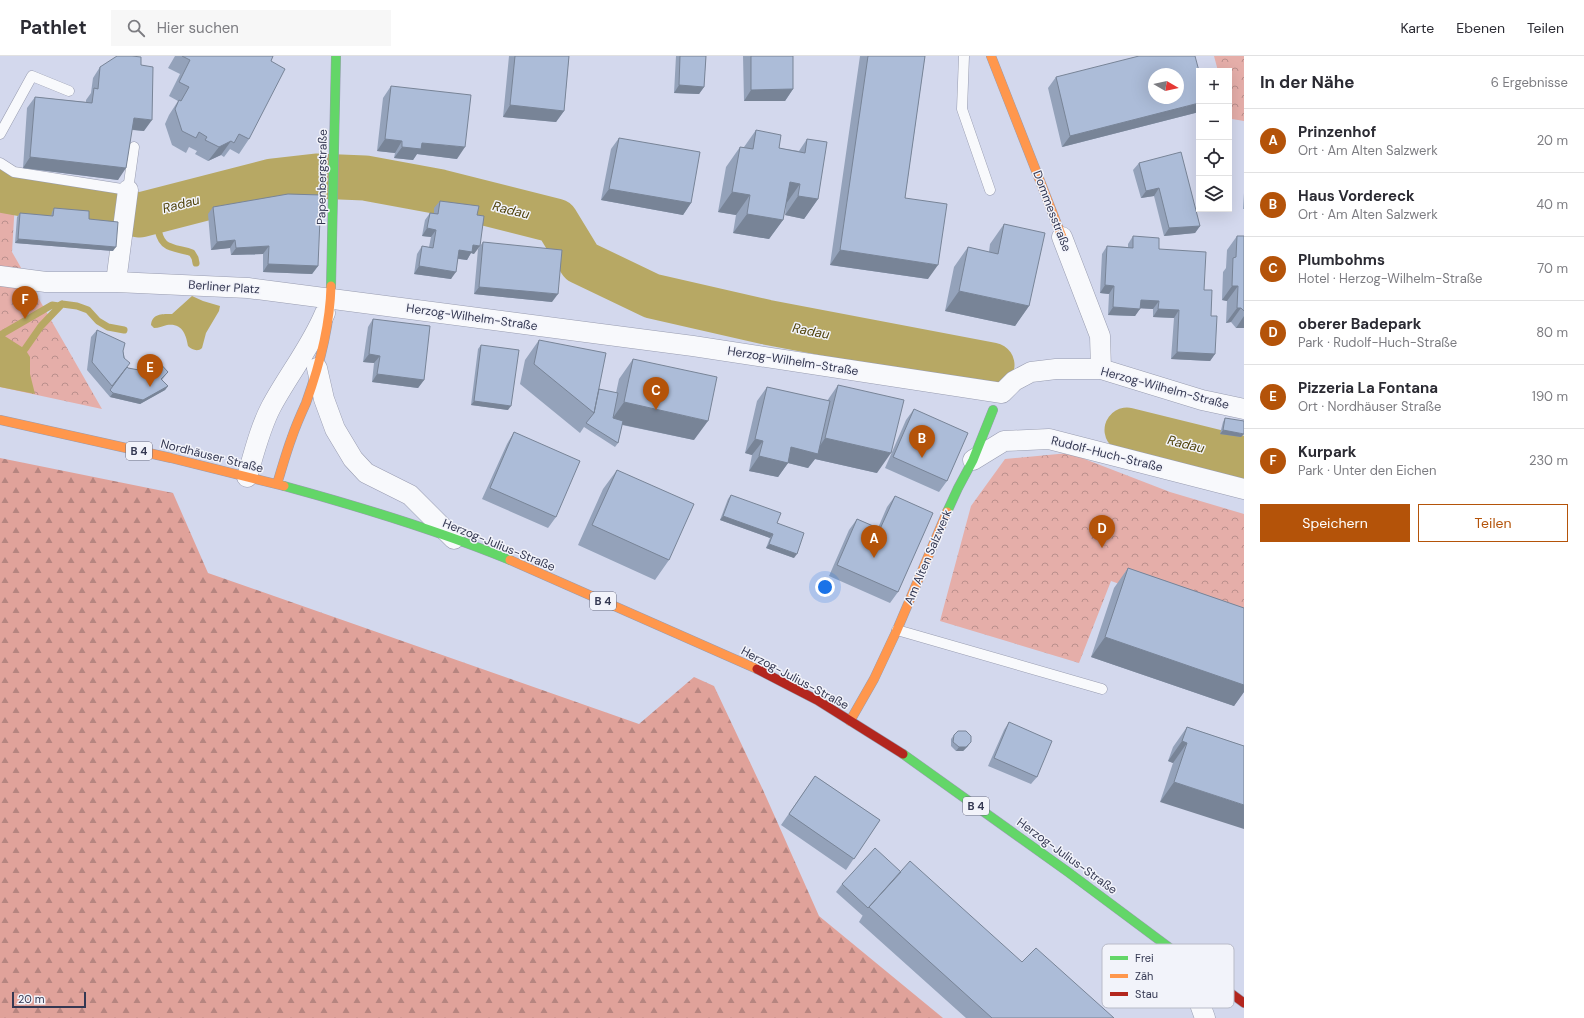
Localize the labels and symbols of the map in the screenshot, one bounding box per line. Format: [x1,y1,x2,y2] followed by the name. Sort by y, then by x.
[1148,68,1184,104] north arrow
[313,129,331,225] street label: Papenbergstraße
[1029,168,1075,254] street label: Dommesstraße
[161,191,202,217] water label: Radau
[491,197,532,223] water label: Radau
[188,277,260,297] street label: Berliner Platz
[12,286,38,319] pin: F
[405,300,539,334] street label: Herzog-Wilhelm-Straße
[791,319,832,343] water label: Radau
[726,343,860,379] street label: Herzog-Wilhelm-Straße
[137,354,163,387] pin: E
[1099,363,1231,413] street label: Herzog-Wilhelm-Straße
[643,377,669,410] pin: C
[909,425,935,458] pin: B
[1166,431,1207,457] water label: Radau
[1050,432,1165,476] street label: Rudolf-Huch-Straße
[159,436,265,477] street label: Nordhäuser Straße
[126,442,152,460] road number: B 4
[901,507,955,607] street label: Am Alten Salzwerk
[440,515,558,575] street label: Herzog-Julius-Straße
[1089,515,1115,548] pin: D
[861,525,887,558] pin: A
[815,577,835,597] your location
[590,592,616,610] road number: B 4
[738,643,852,713] street label: Herzog-Julius-Straße
[963,797,989,815] road number: B 4
[1014,814,1120,898] street label: Herzog-Julius-Straße
[1102,944,1234,1008] legend
[1135,951,1154,965] text: Frei
[1135,969,1153,983] text: Zäh
[1135,987,1158,1001] text: Stau
[12,990,86,1009] scale bar

